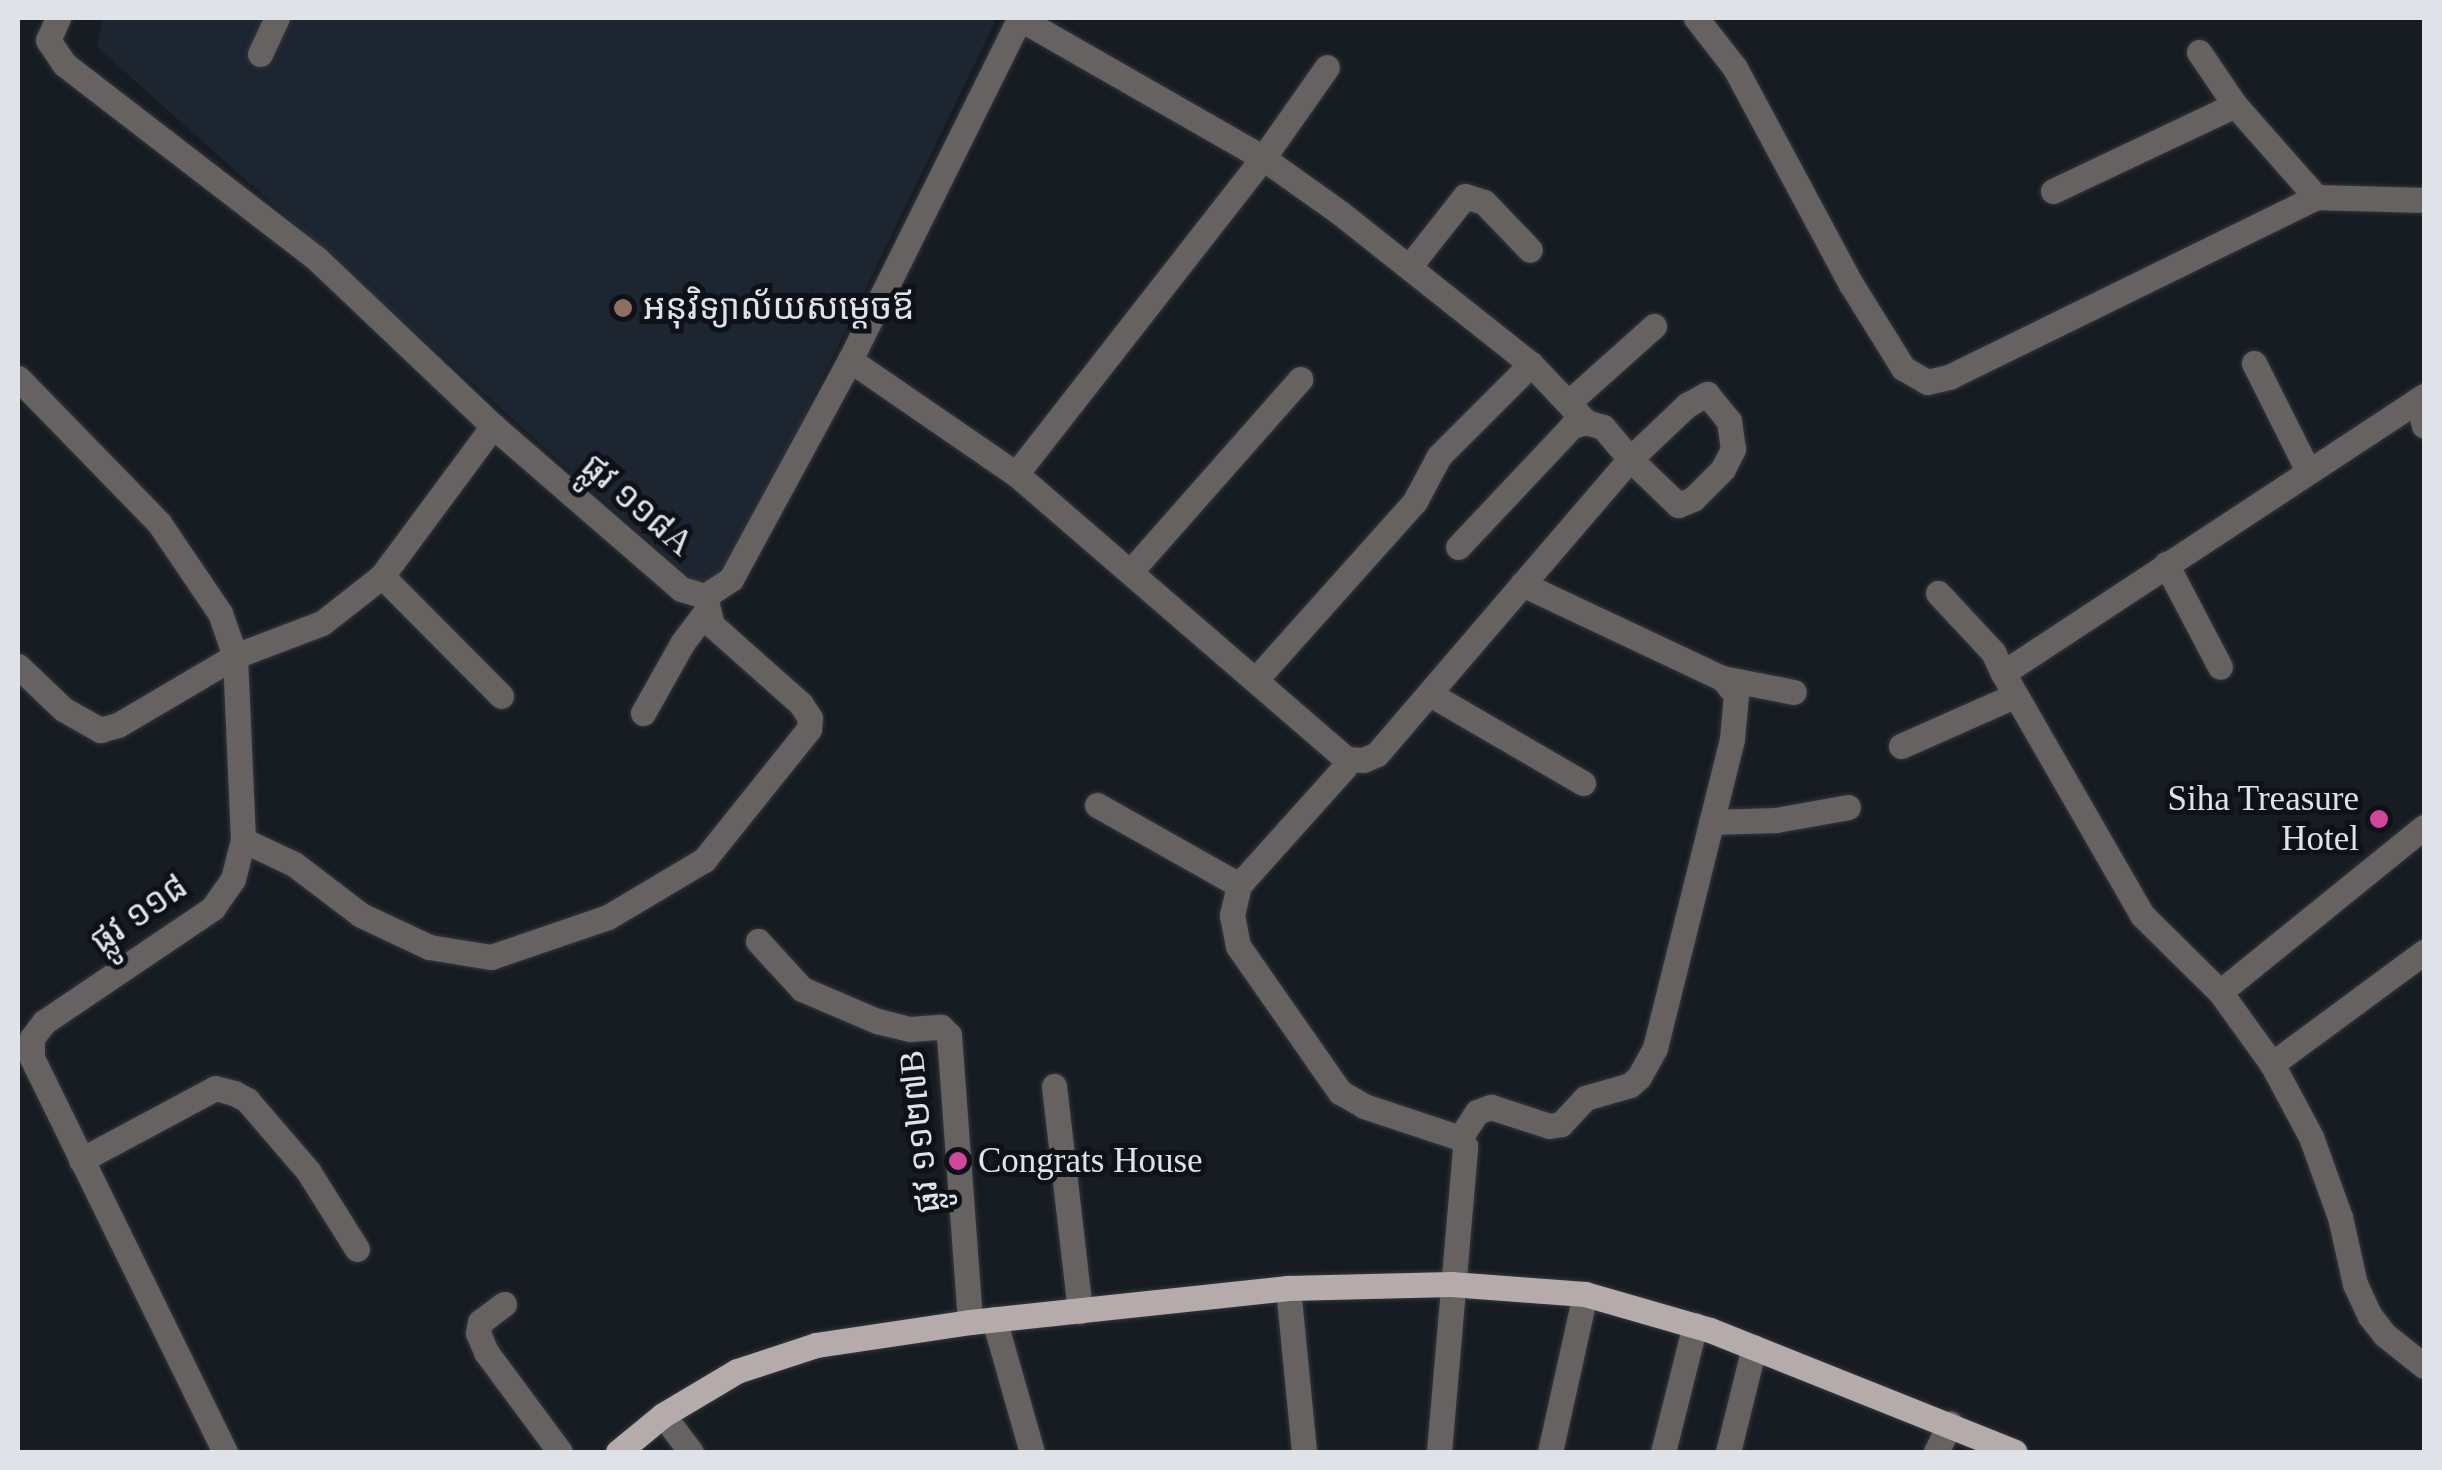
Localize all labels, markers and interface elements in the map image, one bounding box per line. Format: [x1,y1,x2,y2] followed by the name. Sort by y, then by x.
[643,287,915,329] place label: អនុវិទ្យាល័យសម្តេចឪ
[612,297,634,319] marker: អនុវិទ្យាល័យសម្តេចឪ
[573,445,701,565] street label: ផ្លូវ ១១៨A
[2167,778,2359,860] place label: Siha Treasure Hotel
[2368,808,2390,830] marker: Siha Treasure Hotel
[82,866,196,962] street label: ផ្លូវ ១១៨
[891,1048,949,1216] street label: ផ្លូវ ១១២៧B
[978,1140,1203,1182] place label: Congrats House
[947,1150,969,1172] marker: Congrats House

